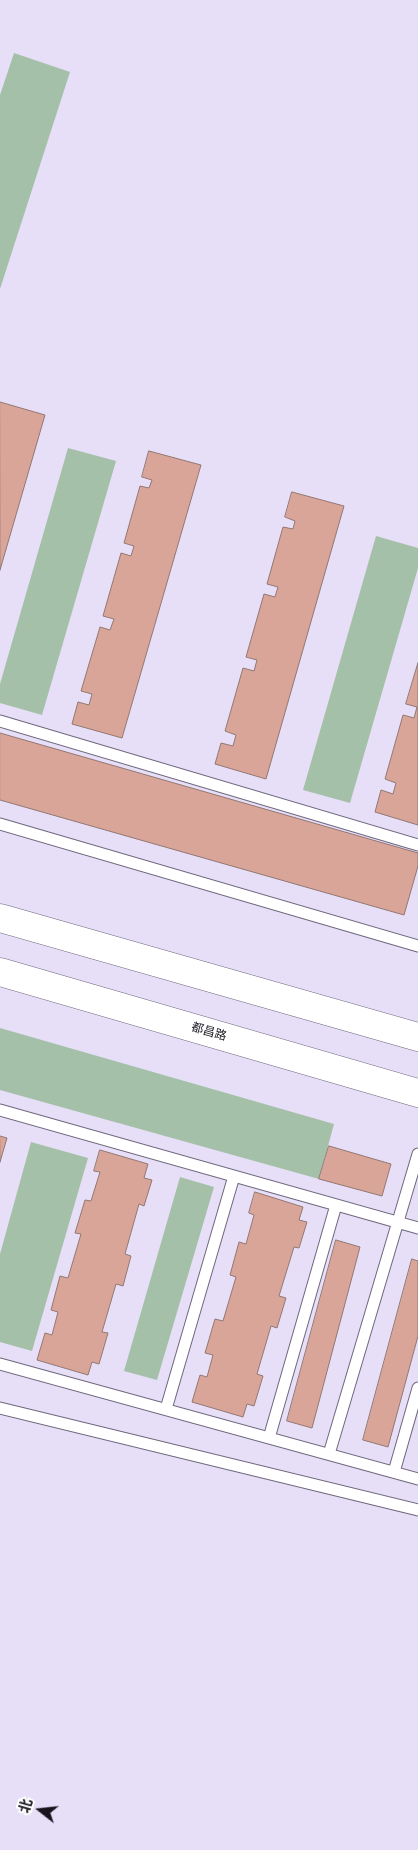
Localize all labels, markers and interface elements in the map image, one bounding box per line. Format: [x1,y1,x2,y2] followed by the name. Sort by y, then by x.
[190,1020,228,1044] street label: 都昌路
[15,1785,65,1835] north arrow
[15,1797,36,1815] text: 北

